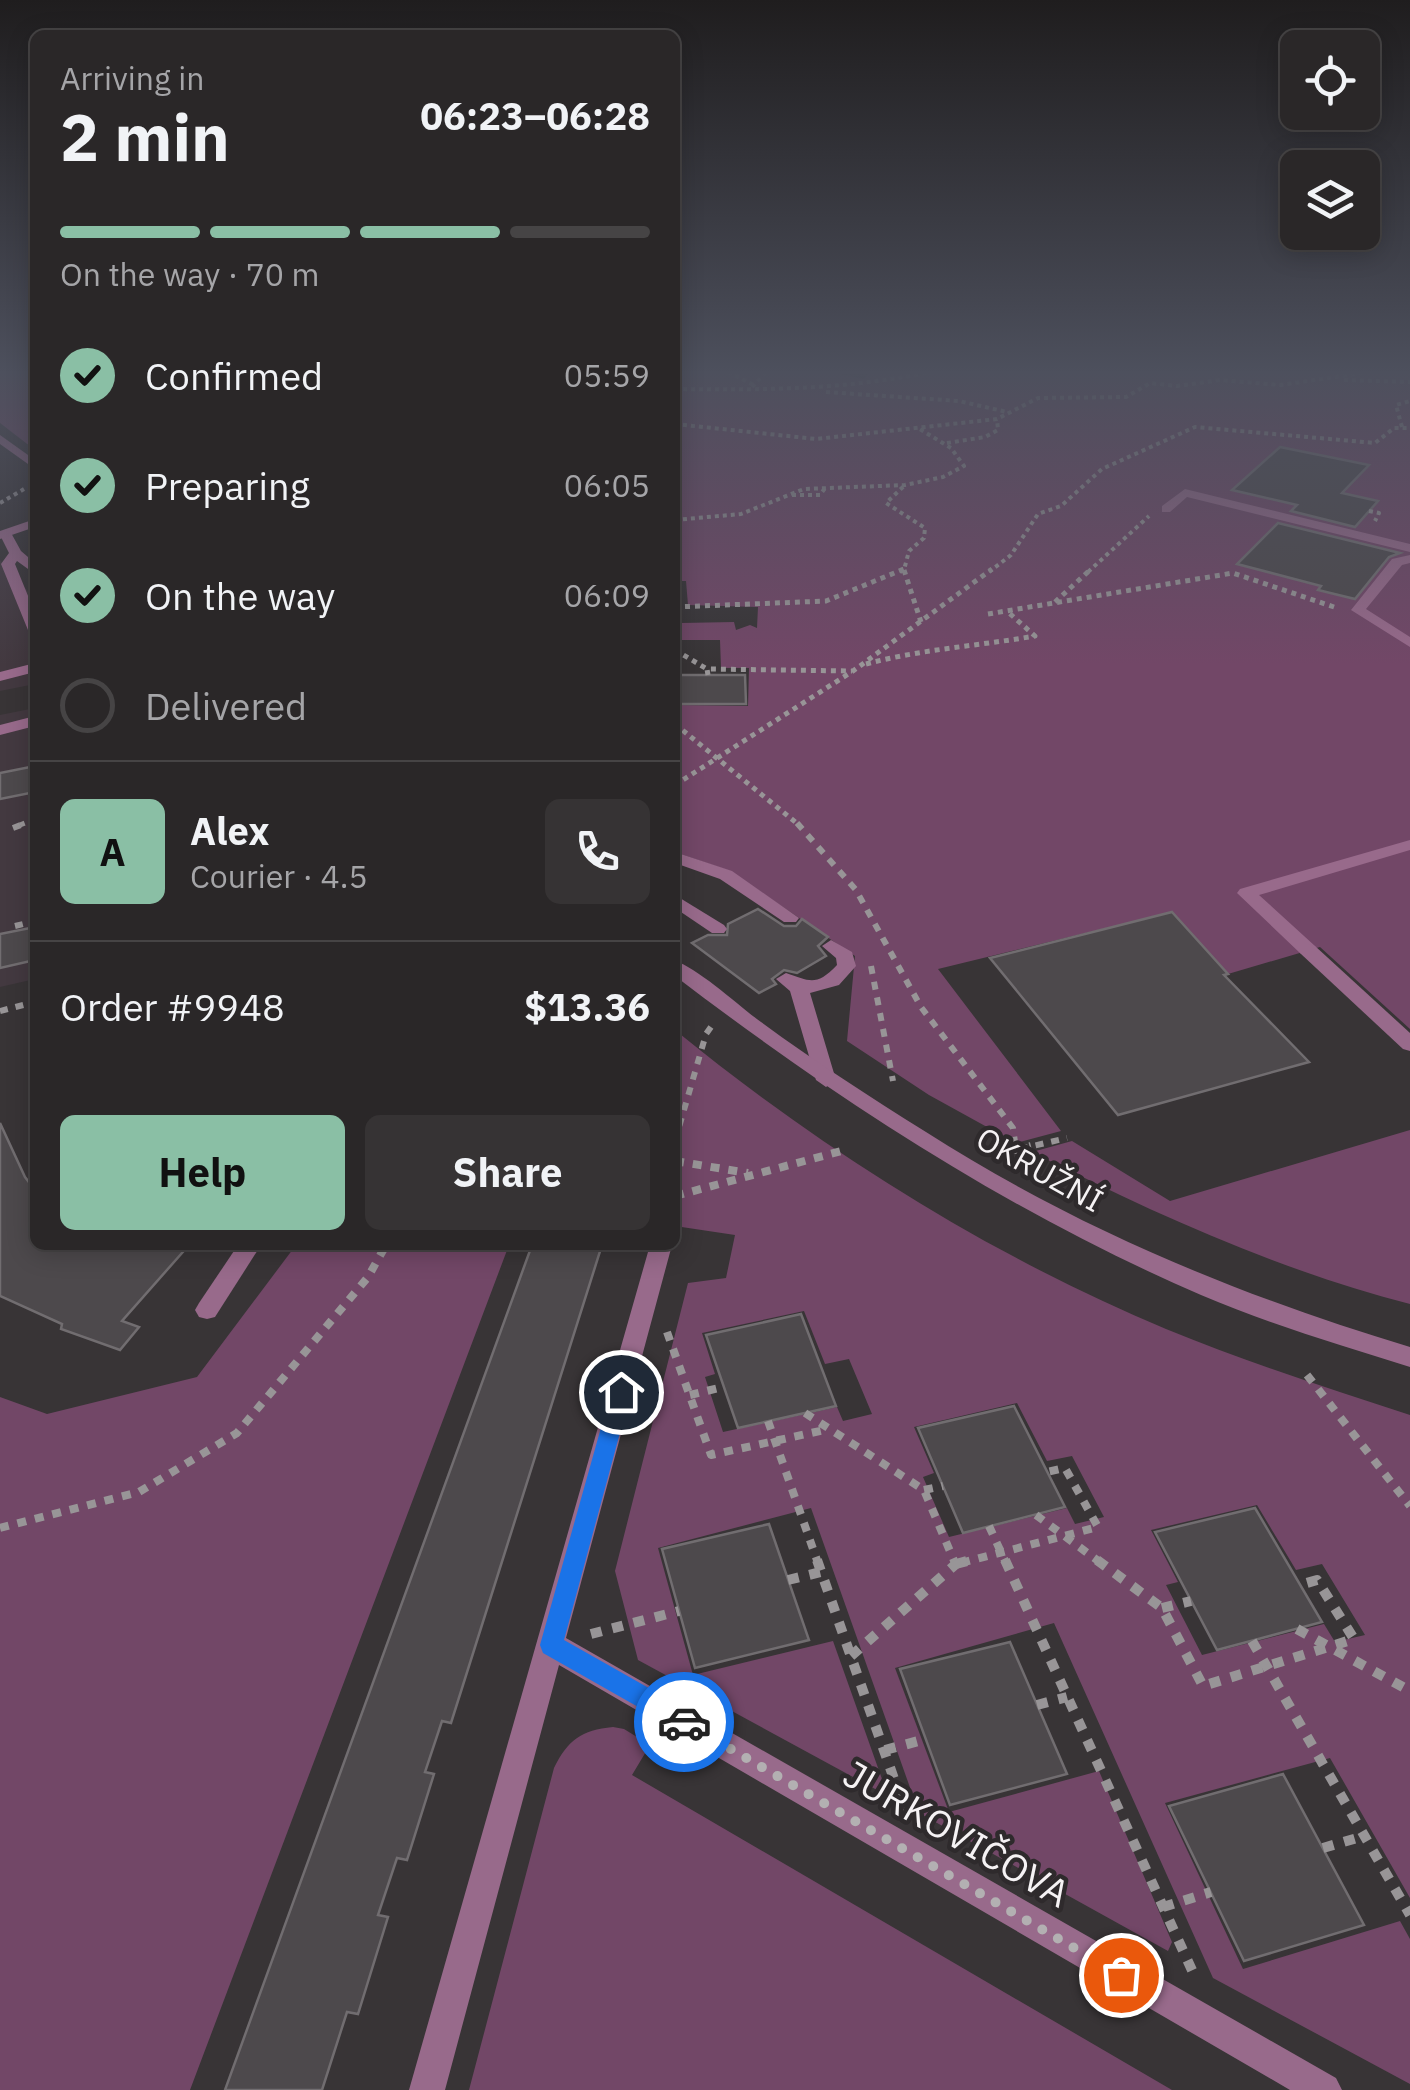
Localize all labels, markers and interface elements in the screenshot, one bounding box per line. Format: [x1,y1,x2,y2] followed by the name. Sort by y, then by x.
[1280,30,1380,250] map controls
[1280,30,1380,130] button: locate
[60,57,205,99] text: Arriving in
[420,91,650,140] text: 06:23–06:28
[60,94,230,179] text: 2 min
[1280,150,1380,250] button: layers
[60,253,320,295] text: On the way · 70 m
[60,348,115,403] icon: check
[145,351,323,400] text: Confirmed
[564,354,650,396] text: 05:59
[60,458,115,513] icon: check
[145,461,310,510] text: Preparing
[564,464,650,506] text: 06:05
[60,568,115,623] icon: check
[145,571,335,620] text: On the way
[564,574,650,616] text: 06:09
[145,681,307,730] text: Delivered
[545,799,650,904] button: phone
[190,806,270,855] text: Alex
[99,827,126,876] text: A
[190,855,368,897] text: Courier · 4.5
[60,982,285,1031] text: Order #9948
[524,982,650,1031] text: $13.36
[60,1115,345,1230] button: Help
[365,1115,650,1230] button: Share
[969,1117,1111,1221] street label: OKRUŽNÍ
[579,1350,664,1435] pin
[594,1365,649,1420] icon: home
[634,1672,734,1772] courier
[657,1695,712,1750] icon: car
[835,1749,1079,1917] street label: JURKOVIČOVA
[1079,1933,1164,2018] pin
[1094,1948,1149,2003] icon: bag

